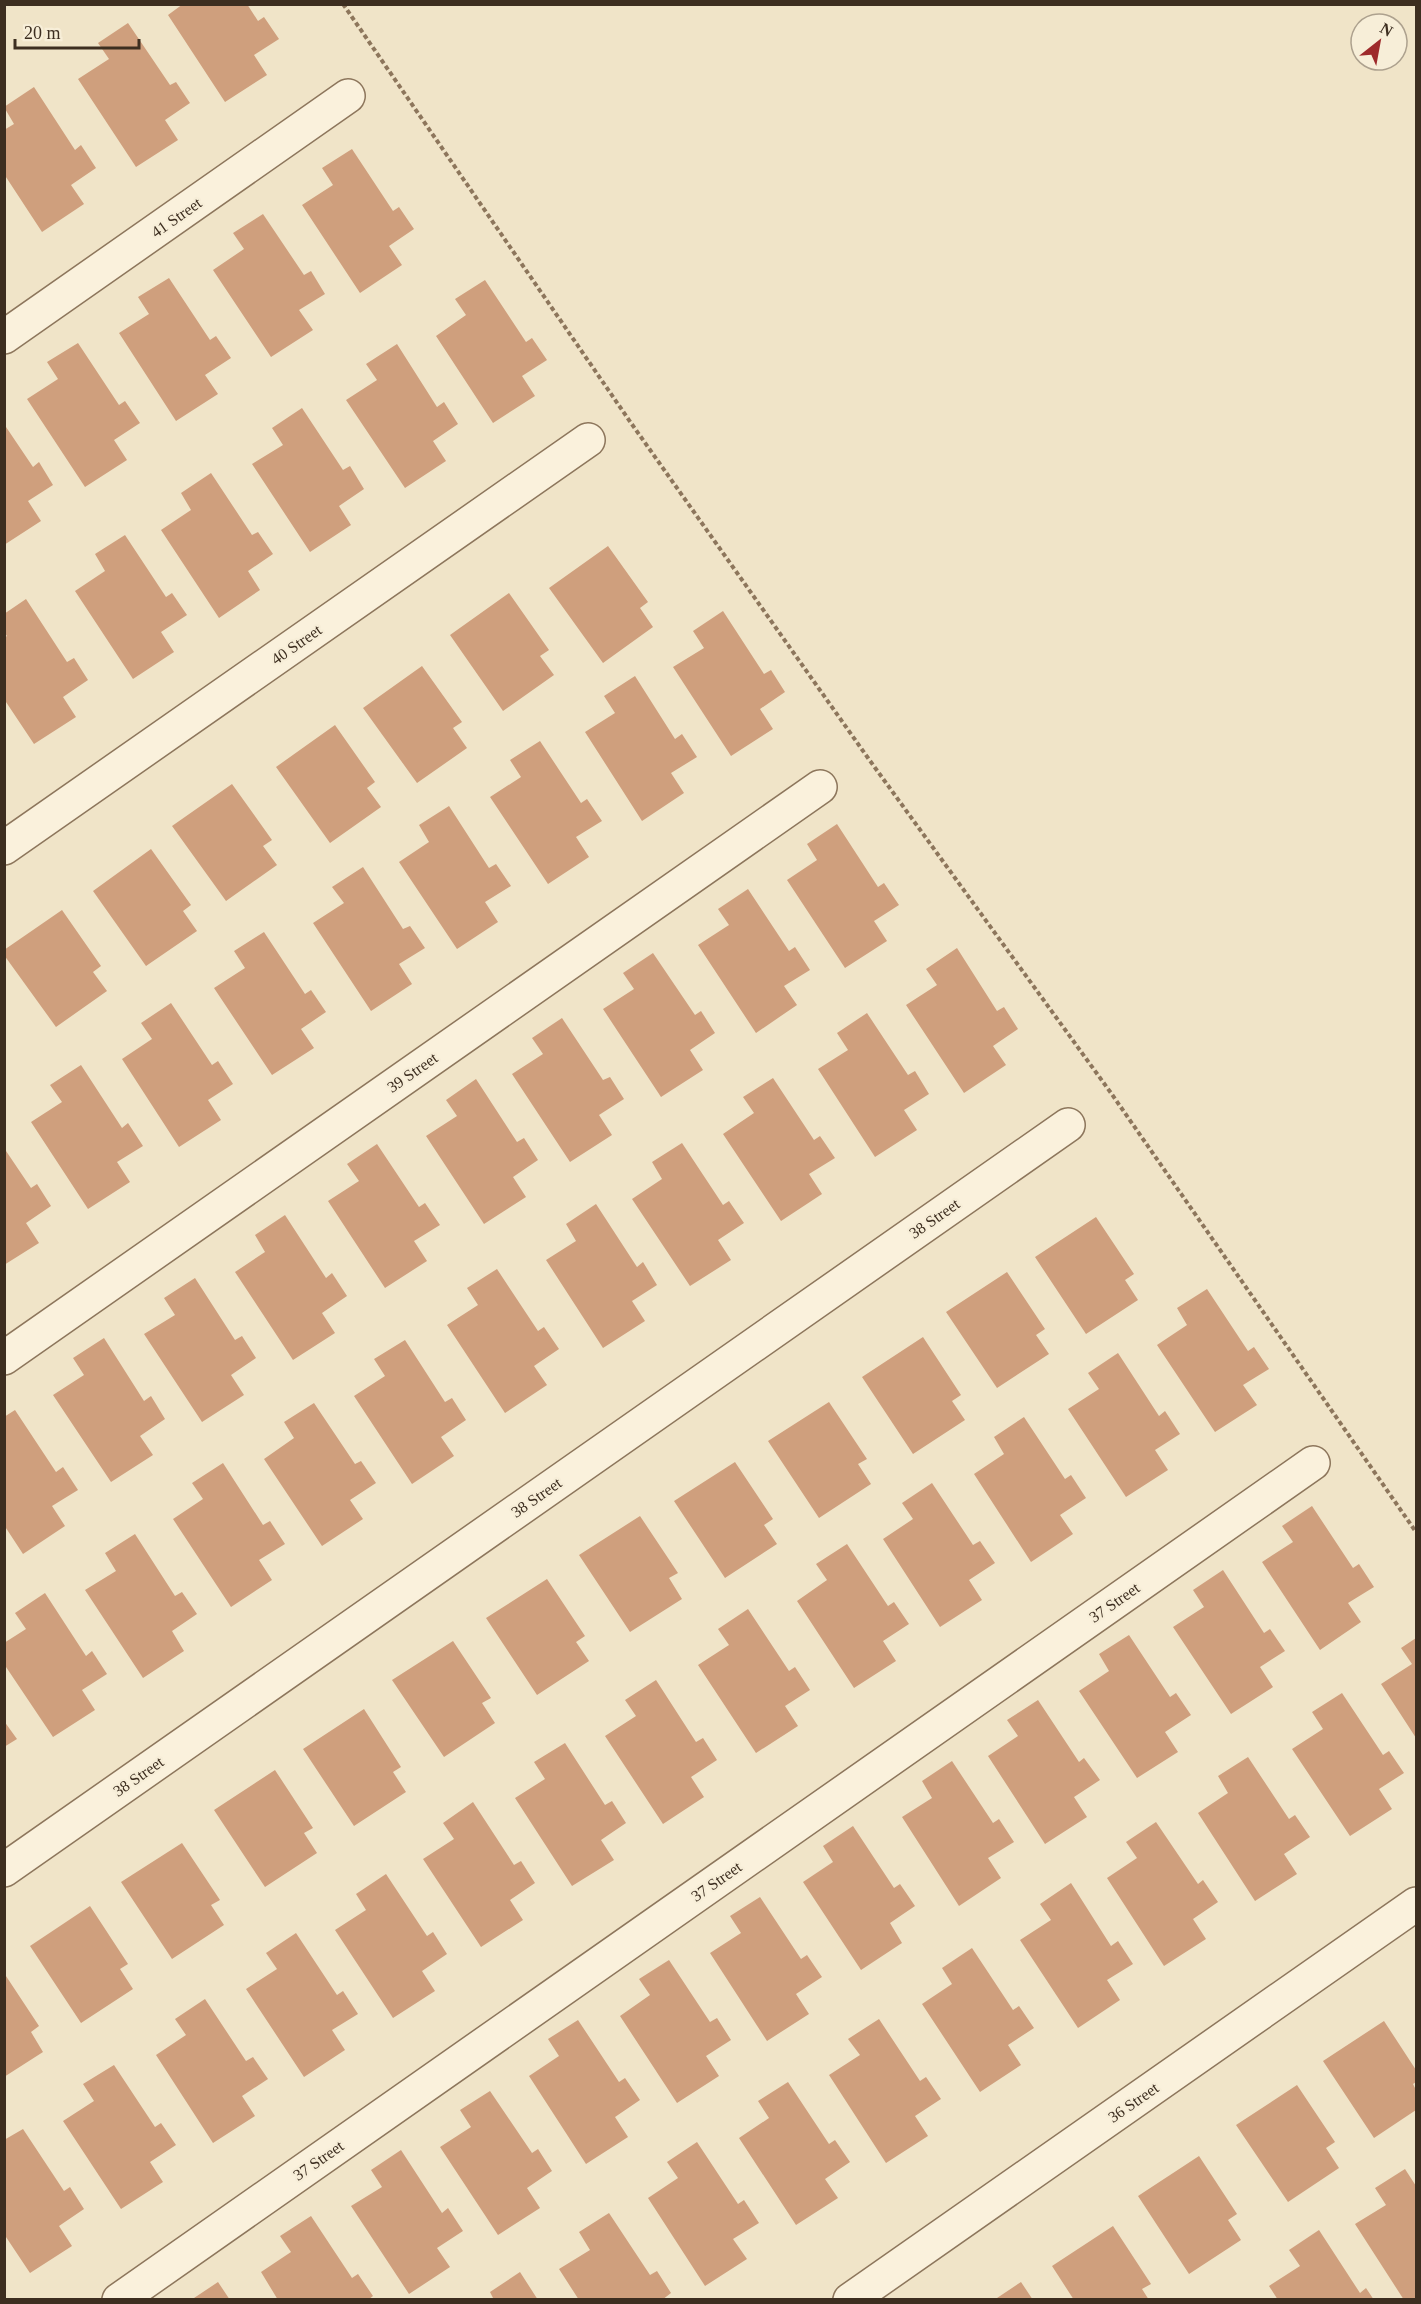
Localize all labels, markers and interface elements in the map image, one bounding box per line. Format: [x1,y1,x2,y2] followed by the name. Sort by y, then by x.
[15,12,140,50] scale bar
[1349,12,1409,72] north arrow
[1377,19,1396,40] text: N
[24,23,61,43] text: 20 m
[148,194,205,241] street label: 41 Street
[268,621,325,668] street label: 40 Street
[384,1049,441,1096] street label: 39 Street
[906,1195,963,1242] street label: 38 Street
[508,1474,565,1521] street label: 38 Street
[1086,1579,1143,1626] street label: 37 Street
[110,1753,167,1800] street label: 38 Street
[688,1858,745,1905] street label: 37 Street
[1105,2079,1162,2126] street label: 36 Street
[290,2137,347,2184] street label: 37 Street

